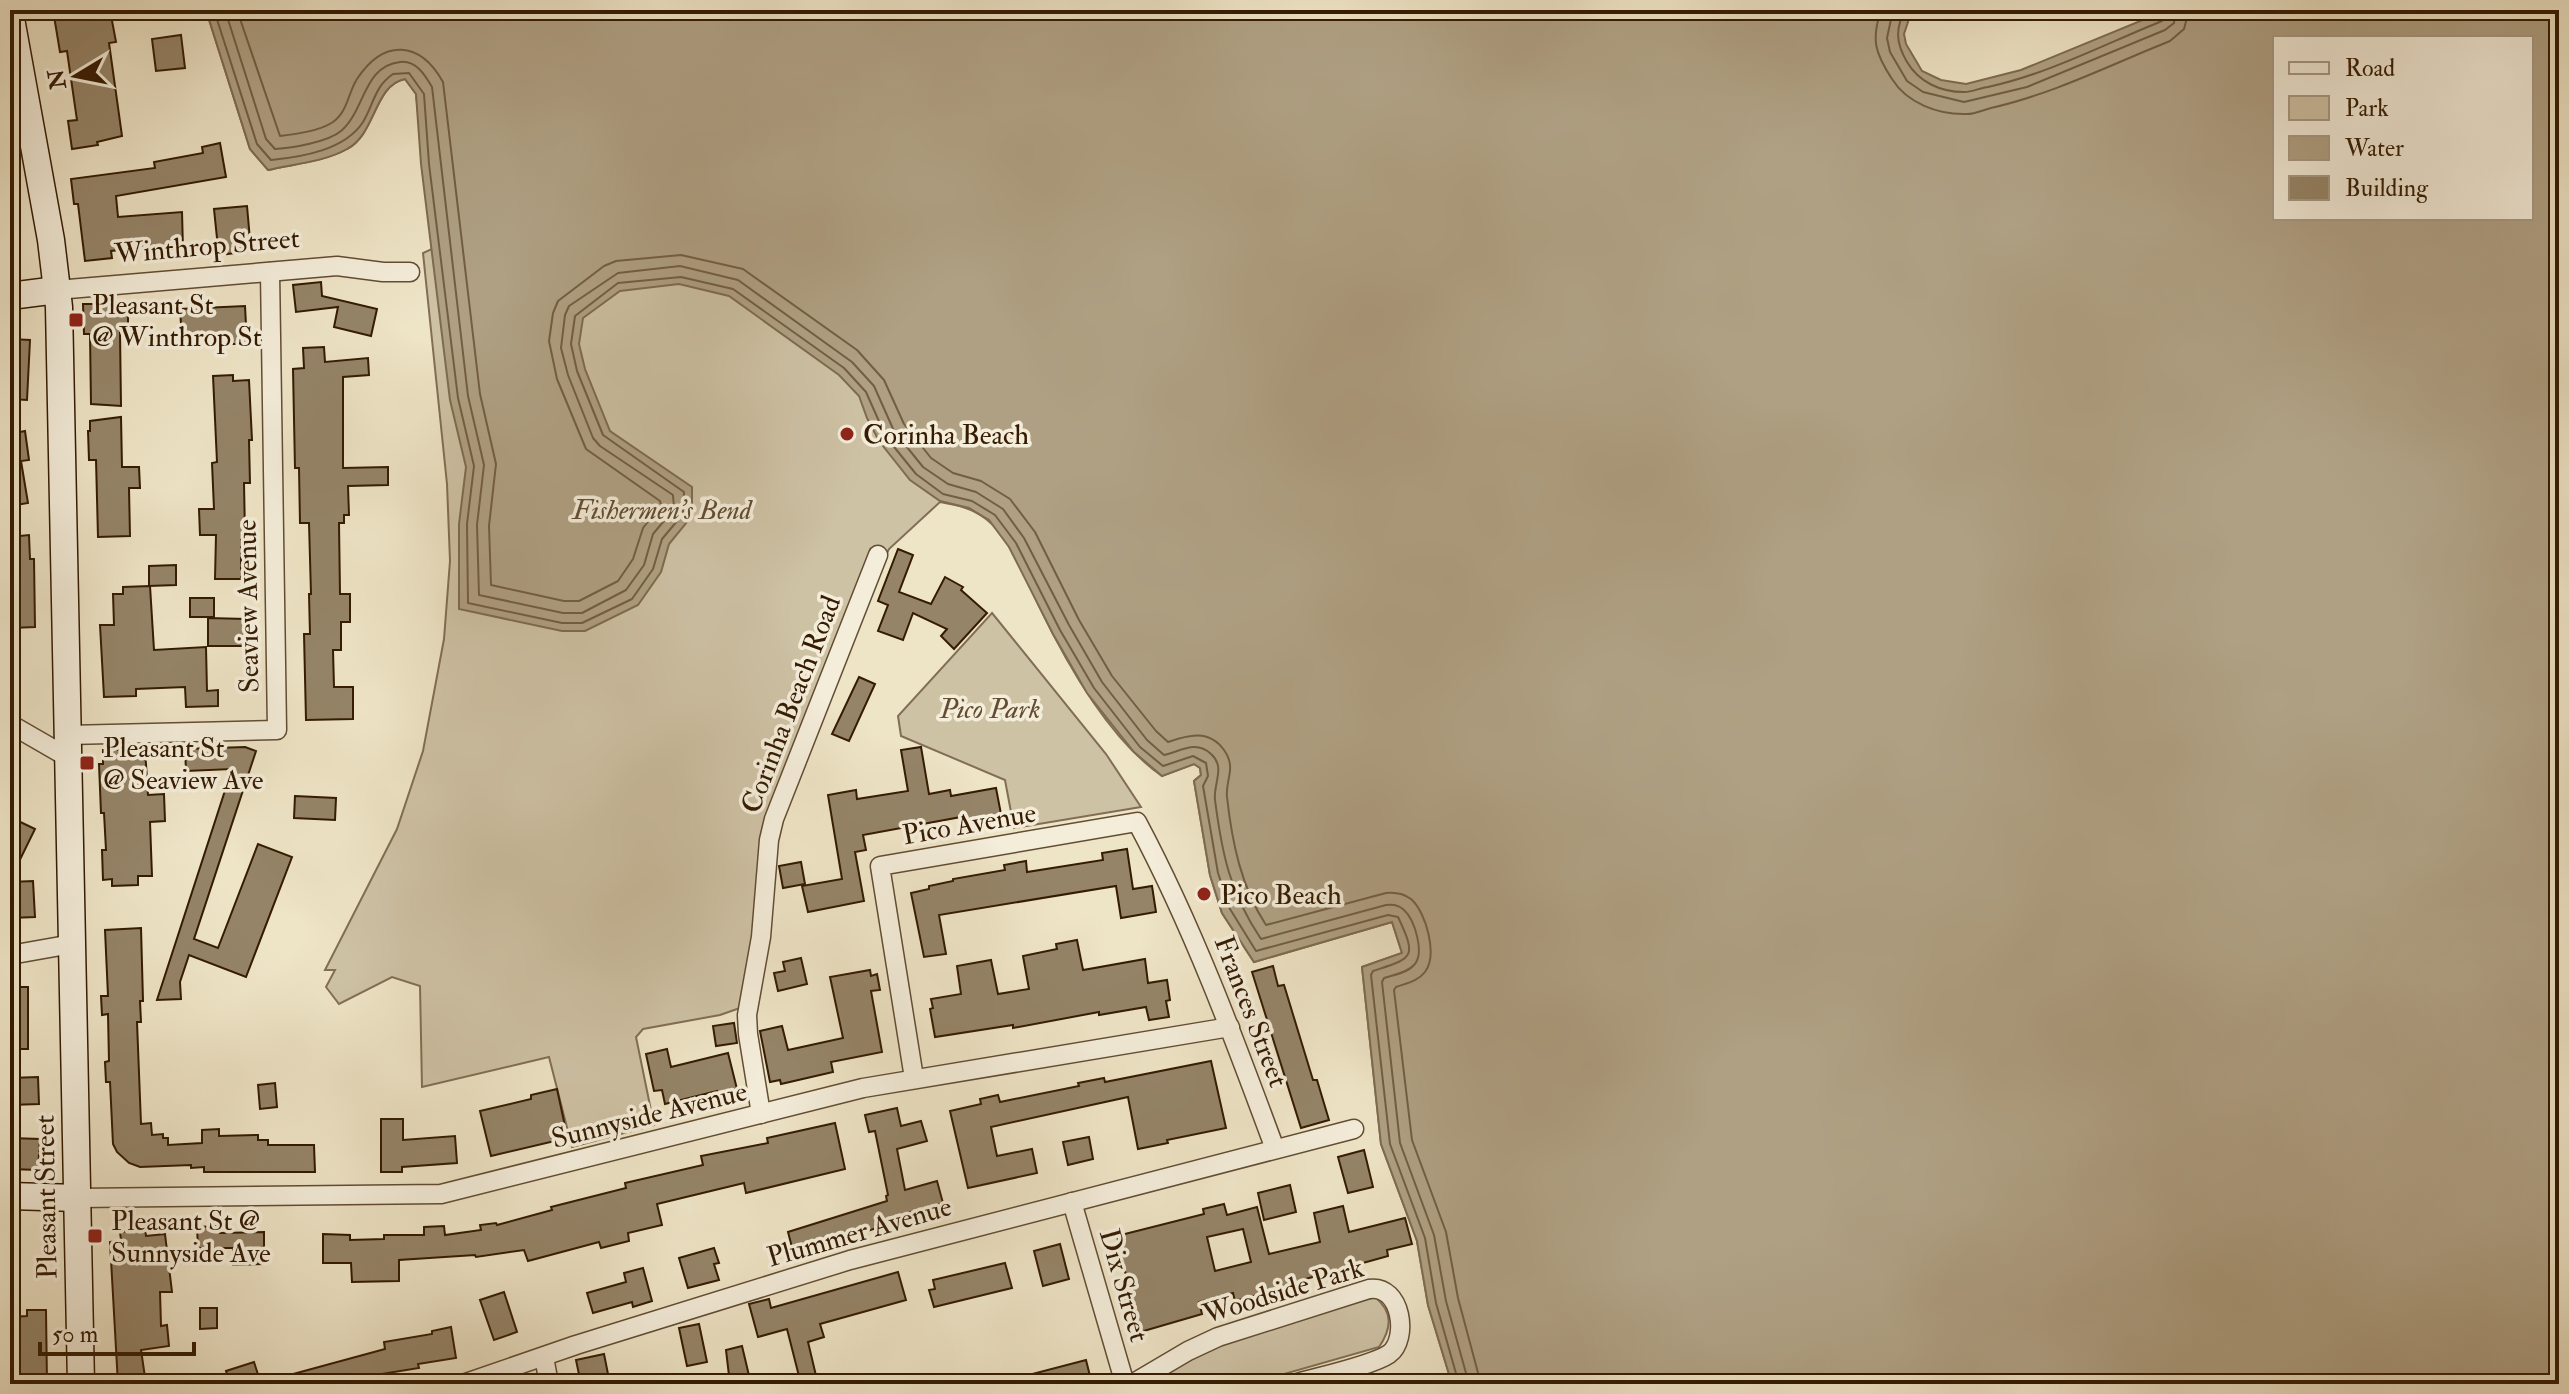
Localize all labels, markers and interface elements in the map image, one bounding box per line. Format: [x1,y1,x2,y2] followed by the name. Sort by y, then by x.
[36,36,116,116] north arrow
[2273,36,2533,220] legend
[2345,53,2395,84] text: Road
[42,67,73,92] text: N
[2345,93,2389,124] text: Park
[2344,133,2404,164] text: Water
[2345,173,2429,204] text: Building
[112,221,301,272] street label: Winthrop Street
[92,288,262,355] place label: Pleasant St @ Winthrop St
[67,311,85,329] marker: Pleasant St @ Winthrop St
[863,418,1029,453] place label: Corinha Beach
[838,425,856,443] marker: Corinha Beach
[570,493,754,528] park label: Fishermen's Bend
[229,519,268,693] street label: Seaview Avenue
[734,591,849,818] street label: Corinha Beach Road
[939,692,1040,727] park label: Pico Park
[103,731,264,798] place label: Pleasant St @ Seaview Ave
[78,754,96,772] marker: Pleasant St @ Seaview Ave
[900,795,1039,853] street label: Pico Avenue
[1220,878,1342,913] place label: Pico Beach
[1195,885,1213,903] marker: Pico Beach
[1206,931,1295,1092] street label: Frances Street
[548,1074,751,1157] street label: Sunnyside Avenue
[28,1114,65,1280] street label: Pleasant Street
[763,1189,956,1276] street label: Plummer Avenue
[111,1204,271,1271] place label: Pleasant St @ Sunnyside Ave
[1091,1225,1156,1346] street label: Dix Street
[86,1227,104,1245] marker: Pleasant St @ Sunnyside Ave
[1198,1250,1368,1333] street label: Woodside Park
[40,1306,194,1356] scale bar
[52,1319,99,1350] text: 50 m

